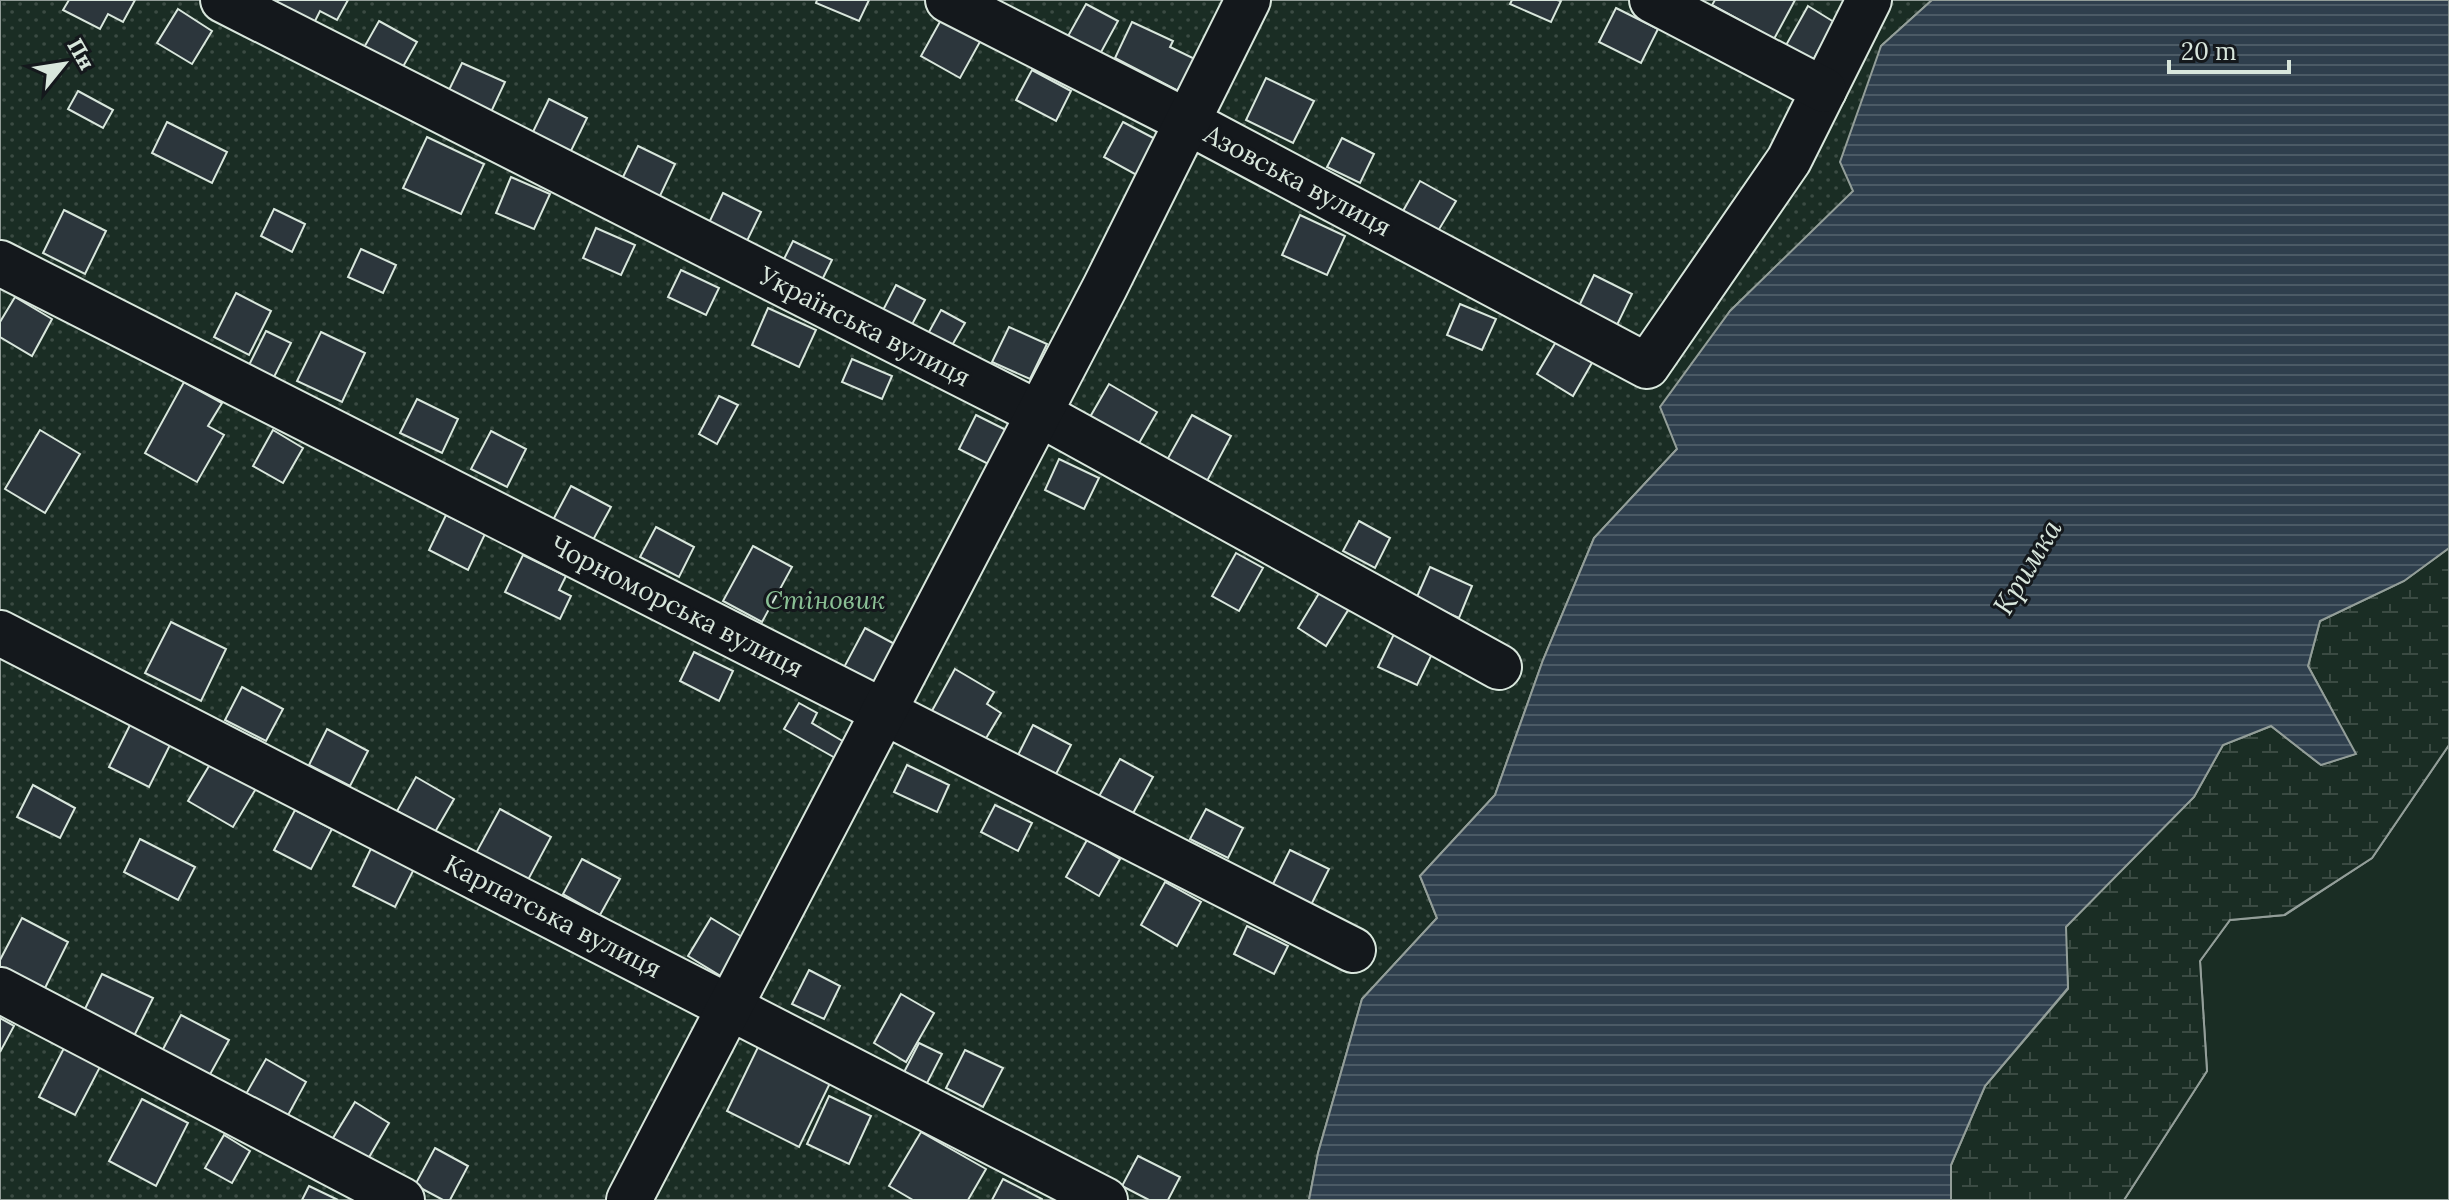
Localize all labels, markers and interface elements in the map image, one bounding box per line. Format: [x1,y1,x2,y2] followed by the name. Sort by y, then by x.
[24,24,104,104] north arrow
[2169,24,2289,74] scale bar
[61,33,101,75] text: Пн
[2181,36,2237,67] text: 20 m
[1198,116,1397,243] street label: Азовська вулиця
[753,258,976,393] street label: Українська вулиця
[1985,512,2070,621] water label: Кримка
[545,528,809,684] street label: Чорноморська вулиця
[765,583,885,616] park label: Стіновик
[439,847,667,985] street label: Карпатська вулиця

